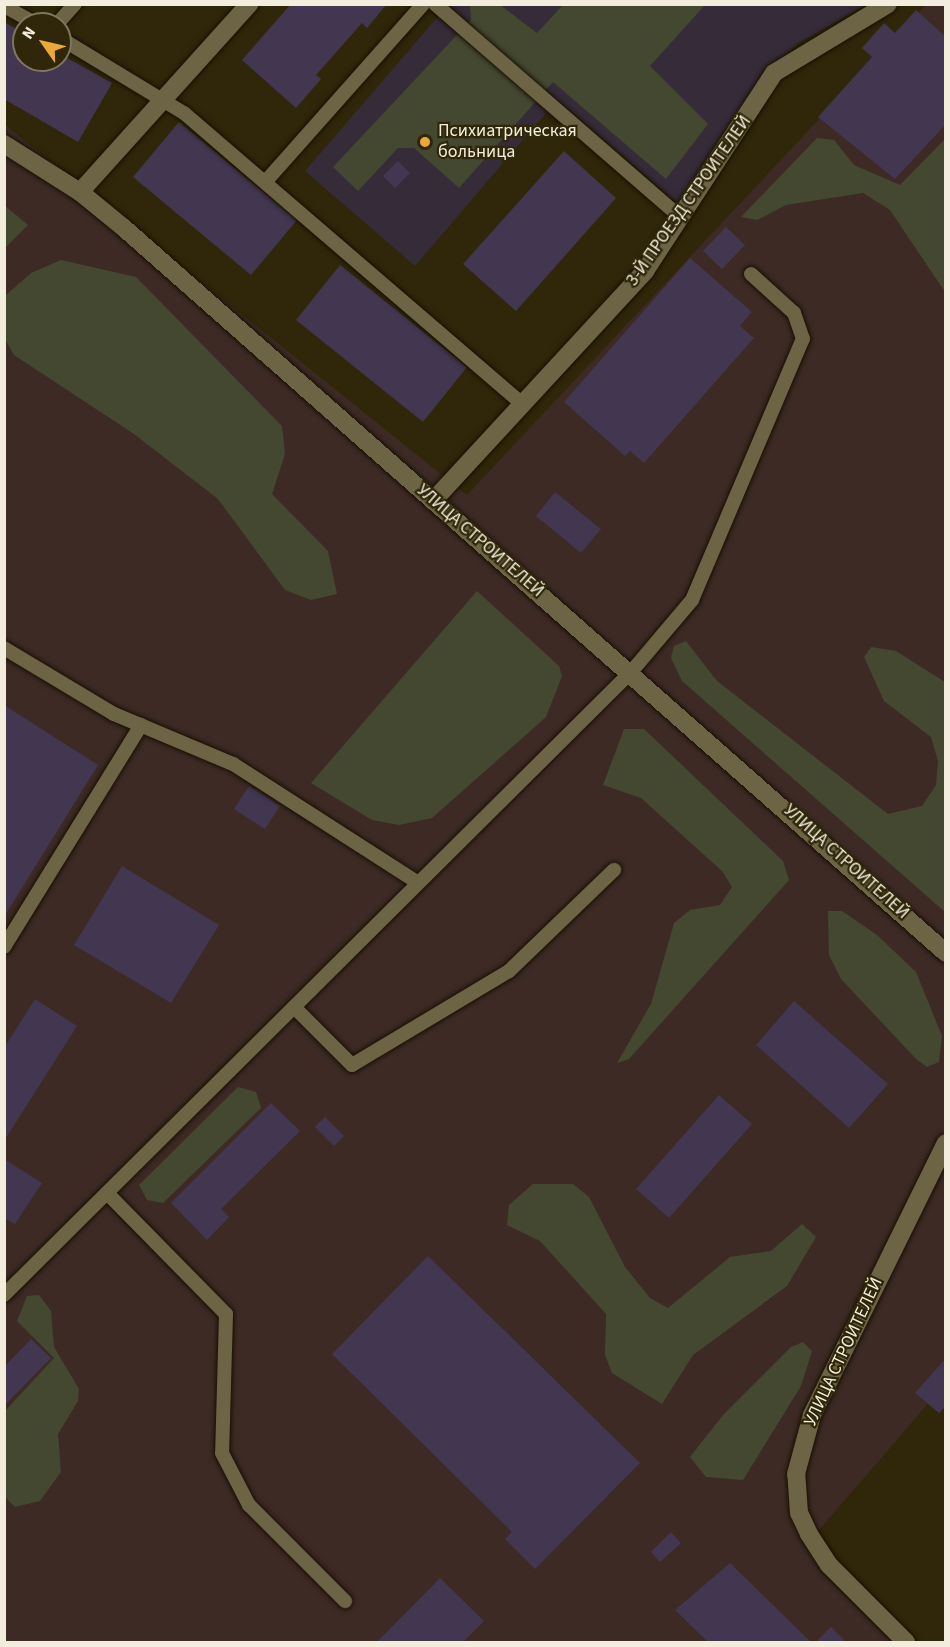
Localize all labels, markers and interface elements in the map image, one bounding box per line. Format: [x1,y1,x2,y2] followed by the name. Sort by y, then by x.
[12,12,72,72] north arrow
[17,22,41,44] text: N
[622,112,756,290] street label: 3-Й ПРОЕЗД СТРОИТЕЛЕЙ
[438,121,577,164] place label: Психиатрическая больница
[416,133,434,151] marker: Психиатрическая больница
[412,480,548,602] street label: УЛИЦА СТРОИТЕЛЕЙ
[779,800,913,924] street label: УЛИЦА СТРОИТЕЛЕЙ
[800,1274,888,1430] street label: УЛИЦА СТРОИТЕЛЕЙ

